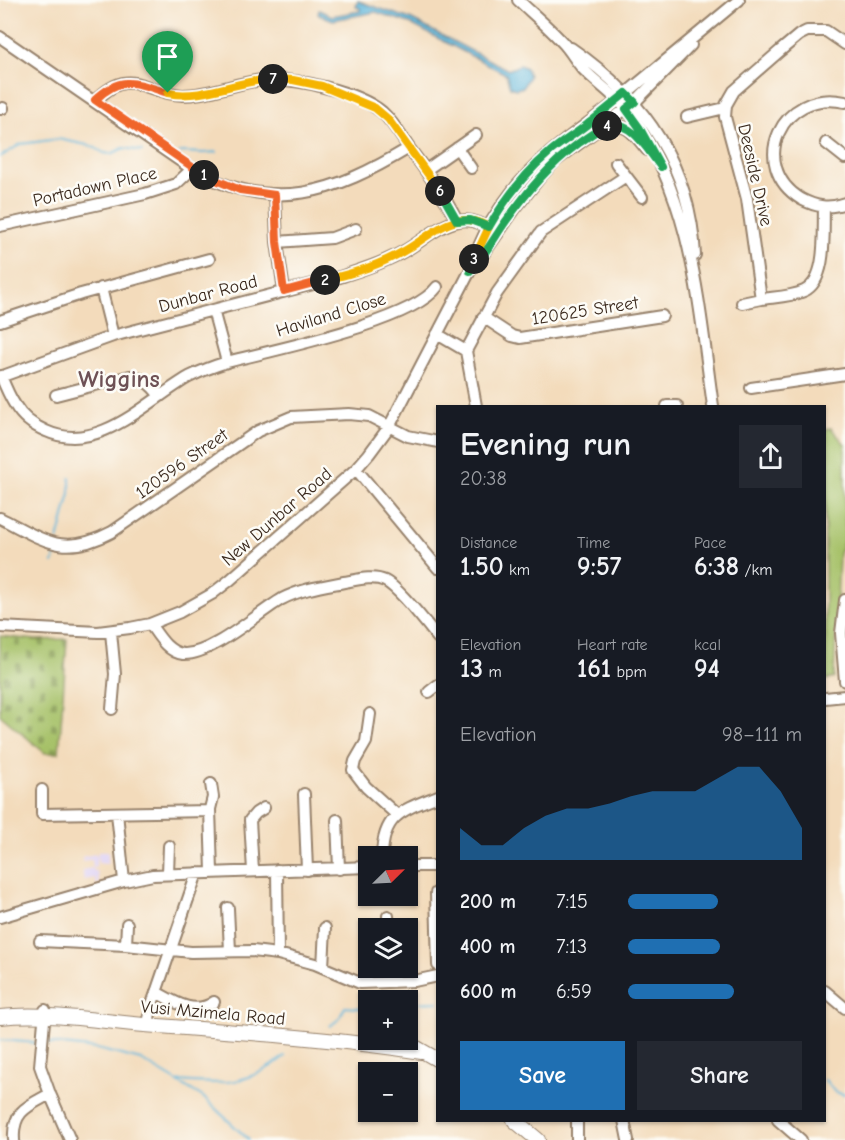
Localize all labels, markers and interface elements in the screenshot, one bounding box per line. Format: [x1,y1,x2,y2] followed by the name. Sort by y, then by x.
[142,31,193,93] pin
[151,40,184,73] icon: arrive
[258,64,288,94] pin: 7
[269,70,277,88] text: 7
[592,111,622,141] pin: 4
[603,117,611,135] text: 4
[733,122,777,228] street label: Deeside Drive
[189,160,219,190] pin: 1
[31,163,159,211] street label: Portadown Place
[201,166,207,184] text: 1
[425,176,455,206] pin: 6
[436,182,444,200] text: 6
[459,244,489,274] pin: 3
[470,250,478,268] text: 3
[310,265,340,295] pin: 2
[156,271,260,317] street label: Dunbar Road
[321,271,329,289] text: 2
[274,288,388,342] street label: Haviland Close
[530,292,641,330] street label: 120625 Street
[78,365,160,393] district label: Wiggins
[132,424,233,503] street label: 120596 Street
[460,425,631,463] text: Evening run
[739,425,802,488] button: share
[218,463,336,571] street label: New Dunbar Road
[460,467,507,490] text: 20:38
[460,534,517,552] text: Distance
[577,534,610,552] text: Time
[694,534,726,552] text: Pace
[460,552,504,582] text: 1.50
[577,552,622,582] text: 9:57
[694,552,739,582] text: 6:38
[504,561,530,579] text: km
[739,561,772,579] text: /km
[460,636,521,654] text: Elevation
[577,636,648,654] text: Heart rate
[694,636,721,654] text: kcal
[460,654,483,684] text: 13
[577,654,611,684] text: 161
[694,654,720,684] text: 94
[483,663,502,681] text: m
[611,663,647,681] text: bpm
[460,723,537,746] text: Elevation
[722,723,802,746] text: 98–111 m
[358,846,418,906] north arrow
[358,846,418,1122] map controls
[460,890,516,913] text: 200 m
[556,890,588,913] text: 7:15
[358,918,418,978] button: layers
[460,935,515,958] text: 400 m
[556,935,587,958] text: 7:13
[460,980,516,1003] text: 600 m
[556,980,592,1003] text: 6:59
[358,990,418,1050] button: +
[140,996,286,1030] street label: Vusi Mzimela Road
[460,1041,625,1110] button: Save
[637,1041,802,1110] button: Share
[358,1062,418,1122] button: −

